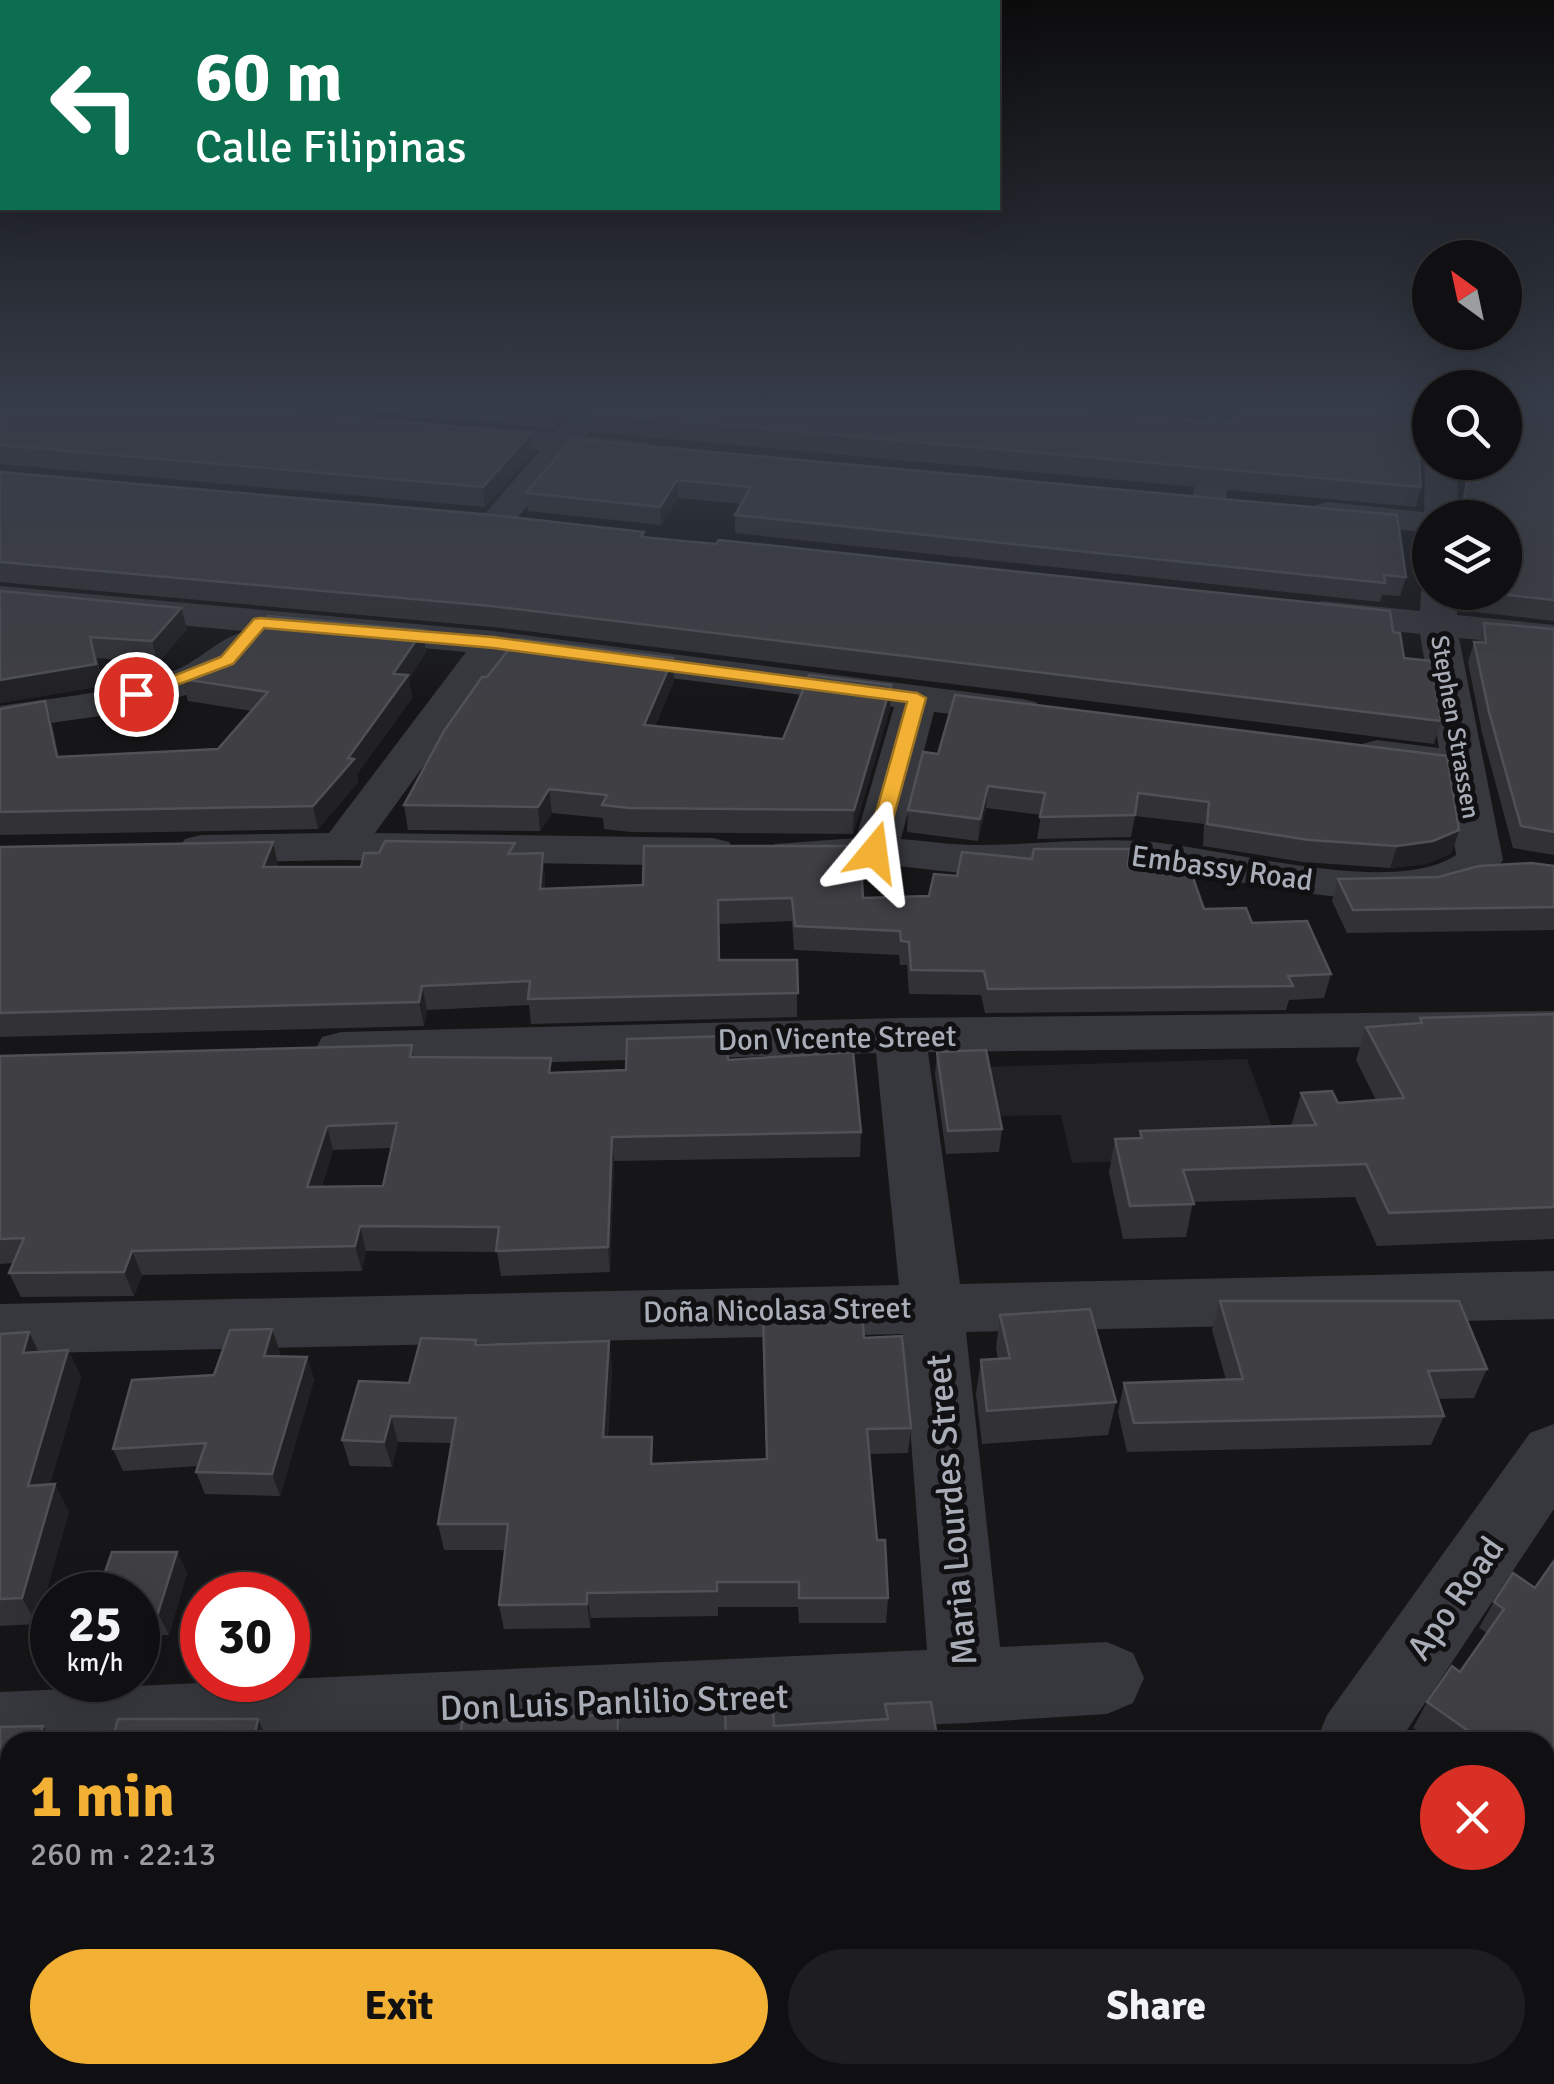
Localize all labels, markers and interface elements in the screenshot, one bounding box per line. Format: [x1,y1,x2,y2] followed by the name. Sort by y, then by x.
[195,34,343,120] text: 60 m
[30,40,160,170] icon: left
[195,120,467,175] text: Calle Filipinas
[1412,240,1522,350] north arrow
[1412,240,1522,610] map controls
[1412,370,1522,480] button: search
[1412,500,1522,610] button: layers
[1424,633,1487,821] street label: Stephen Strassen
[94,652,179,737] pin
[109,667,164,722] icon: arrive
[822,800,926,904] position arrow
[1129,837,1315,900] street label: Embassy Road
[717,1018,957,1059] street label: Don Vicente Street
[642,1290,912,1331] street label: Doña Nicolasa Street
[916,1353,987,1667] street label: Maria Lourdes Street
[1397,1528,1513,1668] street label: Apo Road
[180,1572,310,1702] speed limit sign: 30
[68,1594,122,1656] text: 25
[67,1647,123,1678] text: km/h
[439,1675,789,1730] street label: Don Luis Panlilio Street
[30,1760,175,1834] text: 1 min
[1420,1765,1525,1870] button: close
[30,1835,216,1874] text: 260 m · 22:13
[30,1949,768,2064] button: Exit
[788,1949,1525,2064] button: Share

